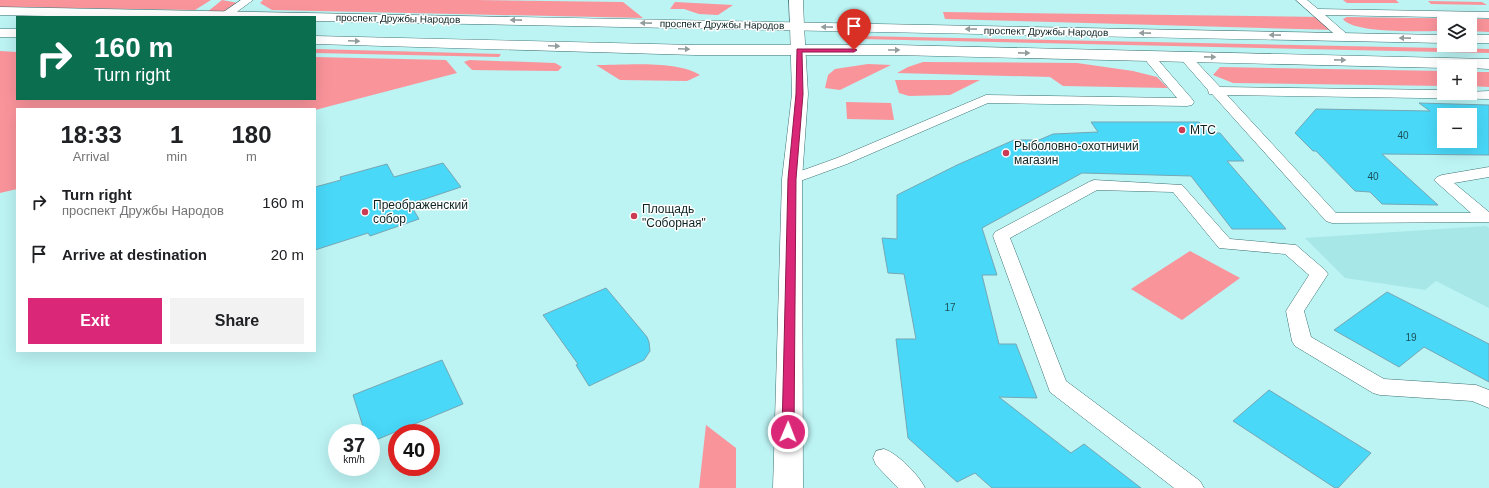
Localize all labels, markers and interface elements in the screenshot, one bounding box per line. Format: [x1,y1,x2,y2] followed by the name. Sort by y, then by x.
[837,9,871,50] pin
[336,12,460,25] street label: проспект Дружбы Народов
[1437,12,1477,148] map controls
[1437,12,1477,52] button: layers
[843,15,865,37] icon: arrive
[510,17,522,24] one-way arrow
[660,18,784,31] street label: проспект Дружбы Народов
[639,20,652,26] one-way arrow
[820,24,833,30] one-way arrow
[984,25,1108,38] street label: проспект Дружбы Народов
[964,26,977,32] one-way arrow
[1139,29,1151,36] one-way arrow
[28,32,80,84] icon: right
[94,32,173,63] text: 160 m
[1268,32,1281,38] one-way arrow
[1398,35,1411,41] one-way arrow
[348,37,360,44] one-way arrow
[548,43,561,49] one-way arrow
[678,46,690,53] one-way arrow
[888,47,901,53] one-way arrow
[1018,50,1031,56] one-way arrow
[1204,54,1217,60] one-way arrow
[1334,57,1347,63] one-way arrow
[1437,60,1477,100] button: +
[94,65,170,85] text: Turn right
[1437,108,1477,148] button: −
[60,121,122,148] text: 18:33
[170,121,183,148] text: 1
[232,121,272,148] text: 180
[1190,123,1216,137] place label: МТС
[1177,125,1187,135] marker: МТС
[1397,130,1409,141] house number: 40
[1014,139,1139,167] place label: Рыболовно-охотничий магазин
[1001,148,1011,158] marker: Рыболовно-охотничий магазин
[73,149,110,164] text: Arrival
[166,149,187,164] text: min
[246,149,257,164] text: m
[1367,171,1379,182] house number: 40
[62,186,132,203] text: Turn right
[28,191,50,213] icon: right
[262,194,304,211] text: 160 m
[373,198,468,226] place label: Преображенский собор
[642,202,706,230] place label: Площадь "Соборная"
[62,203,224,218] text: проспект Дружбы Народов
[360,207,370,217] marker: Преображенский собор
[629,211,639,221] marker: Площадь "Соборная"
[28,243,50,265] icon: arrive
[62,246,207,263] text: Arrive at destination
[271,246,304,263] text: 20 m
[28,298,162,344] button: Exit
[170,298,304,344] button: Share
[944,302,956,313] house number: 17
[1405,332,1417,343] house number: 19
[767,411,809,453] position arrow
[388,424,440,476] speed limit sign: 40
[343,434,365,456] text: 37
[343,454,365,465] text: km/h

